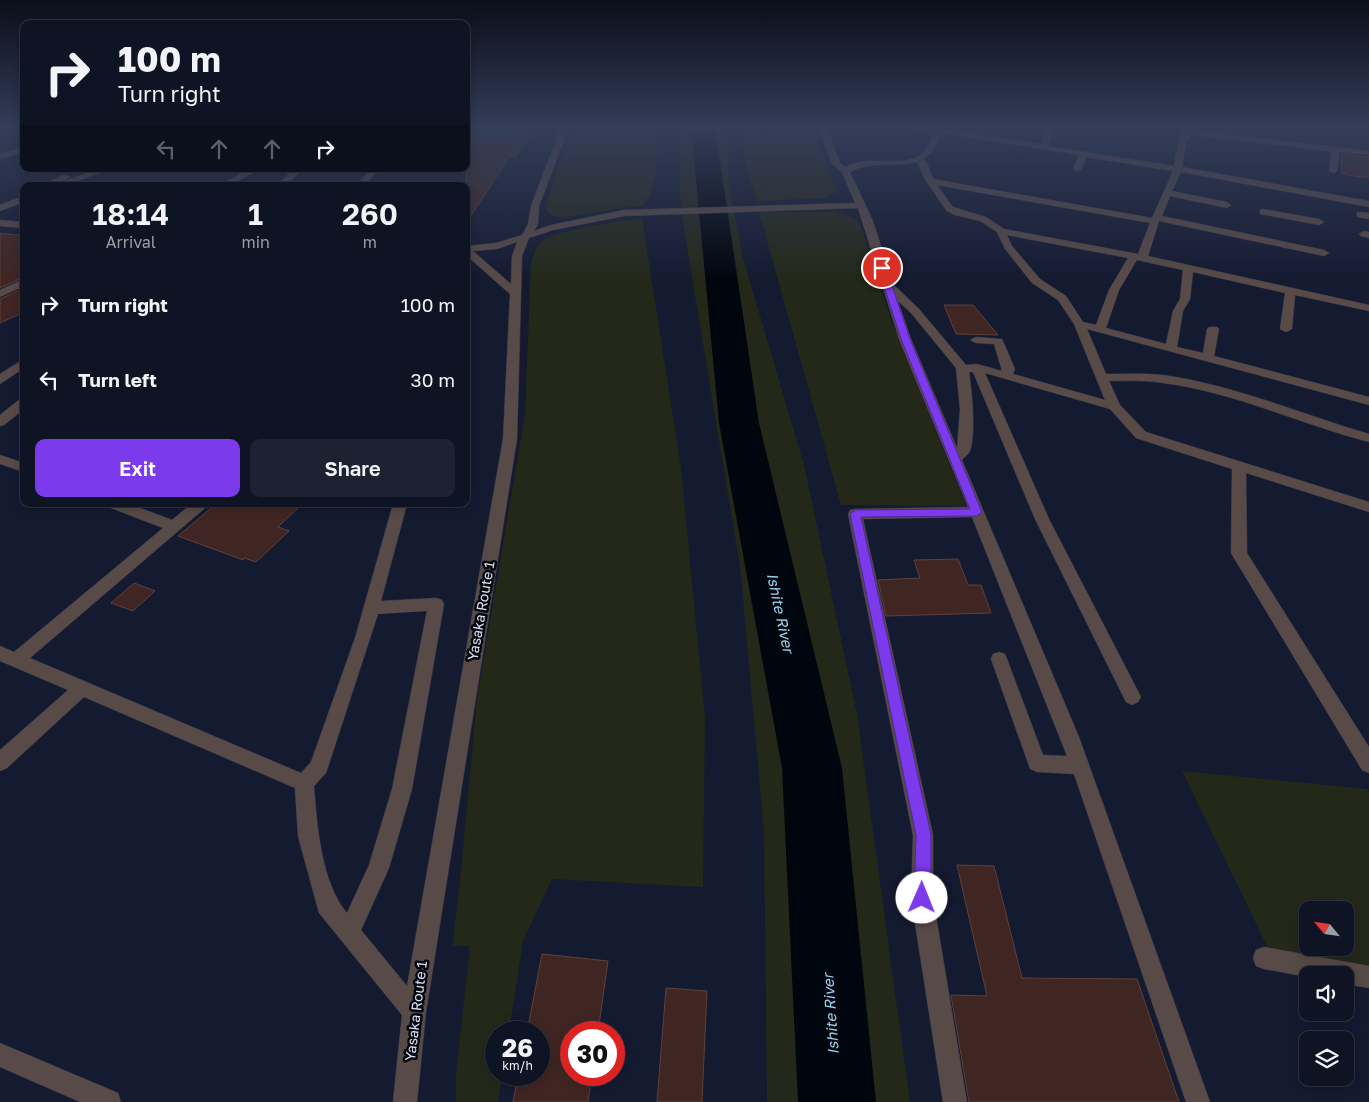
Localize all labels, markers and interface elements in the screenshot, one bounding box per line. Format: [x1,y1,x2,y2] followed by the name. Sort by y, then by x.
[118,38,221,80] text: 100 m
[35,40,100,105] icon: right
[118,80,221,107] text: Turn right
[152,135,180,163] icon: left
[205,135,233,163] icon: ahead
[258,135,286,163] icon: ahead
[311,135,339,163] icon: right
[92,196,169,232] text: 18:14
[248,196,263,232] text: 1
[342,196,398,232] text: 260
[106,232,156,252] text: Arrival
[242,232,270,252] text: min
[363,232,377,252] text: m
[861,247,903,289] pin
[868,254,896,282] icon: arrive
[35,291,63,319] icon: right
[78,293,168,316] text: Turn right
[401,293,455,316] text: 100 m
[35,366,63,394] icon: left
[78,368,157,391] text: Turn left
[411,368,455,391] text: 30 m
[35,439,240,497] button: Exit
[250,439,455,497] button: Share
[463,560,498,662] street label: Yasaka Route 1
[764,571,799,656] water label: Ishite River
[895,871,947,923] position arrow
[1299,901,1354,956] north arrow
[1299,901,1354,1086] map controls
[401,960,430,1062] street label: Yasaka Route 1
[1299,966,1354,1021] button: sound
[818,971,842,1055] water label: Ishite River
[560,1021,625,1086] speed limit sign: 30
[1299,1031,1354,1086] button: layers
[502,1032,533,1063] text: 26
[502,1058,533,1073] text: km/h

